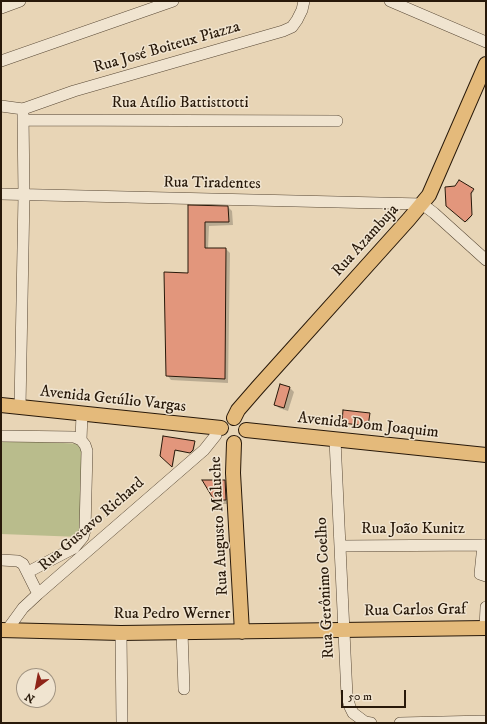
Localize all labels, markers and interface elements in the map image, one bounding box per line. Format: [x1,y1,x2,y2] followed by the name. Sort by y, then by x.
[92,18,242,78] street label: Rua José Boiteux Piazza
[111,94,249,114] street label: Rua Atílio Battisttotti
[163,174,261,194] street label: Rua Tiradentes
[329,201,403,281] street label: Rua Azambuja
[39,383,187,417] street label: Avenida Getúlio Vargas
[296,409,440,443] street label: Avenida Dom Joaquim
[207,456,233,596] street label: Rua Augusto Maluche
[35,474,149,576] street label: Rua Gustavo Richard
[313,517,339,659] street label: Rua Gerônimo Coelho
[361,520,465,540] street label: Rua João Kunitz
[364,601,466,621] street label: Rua Carlos Graf
[114,605,230,625] street label: Rua Pedro Werner
[16,668,56,708] north arrow
[343,682,408,708] scale bar
[23,689,38,706] text: N
[348,689,372,704] text: 50 m

